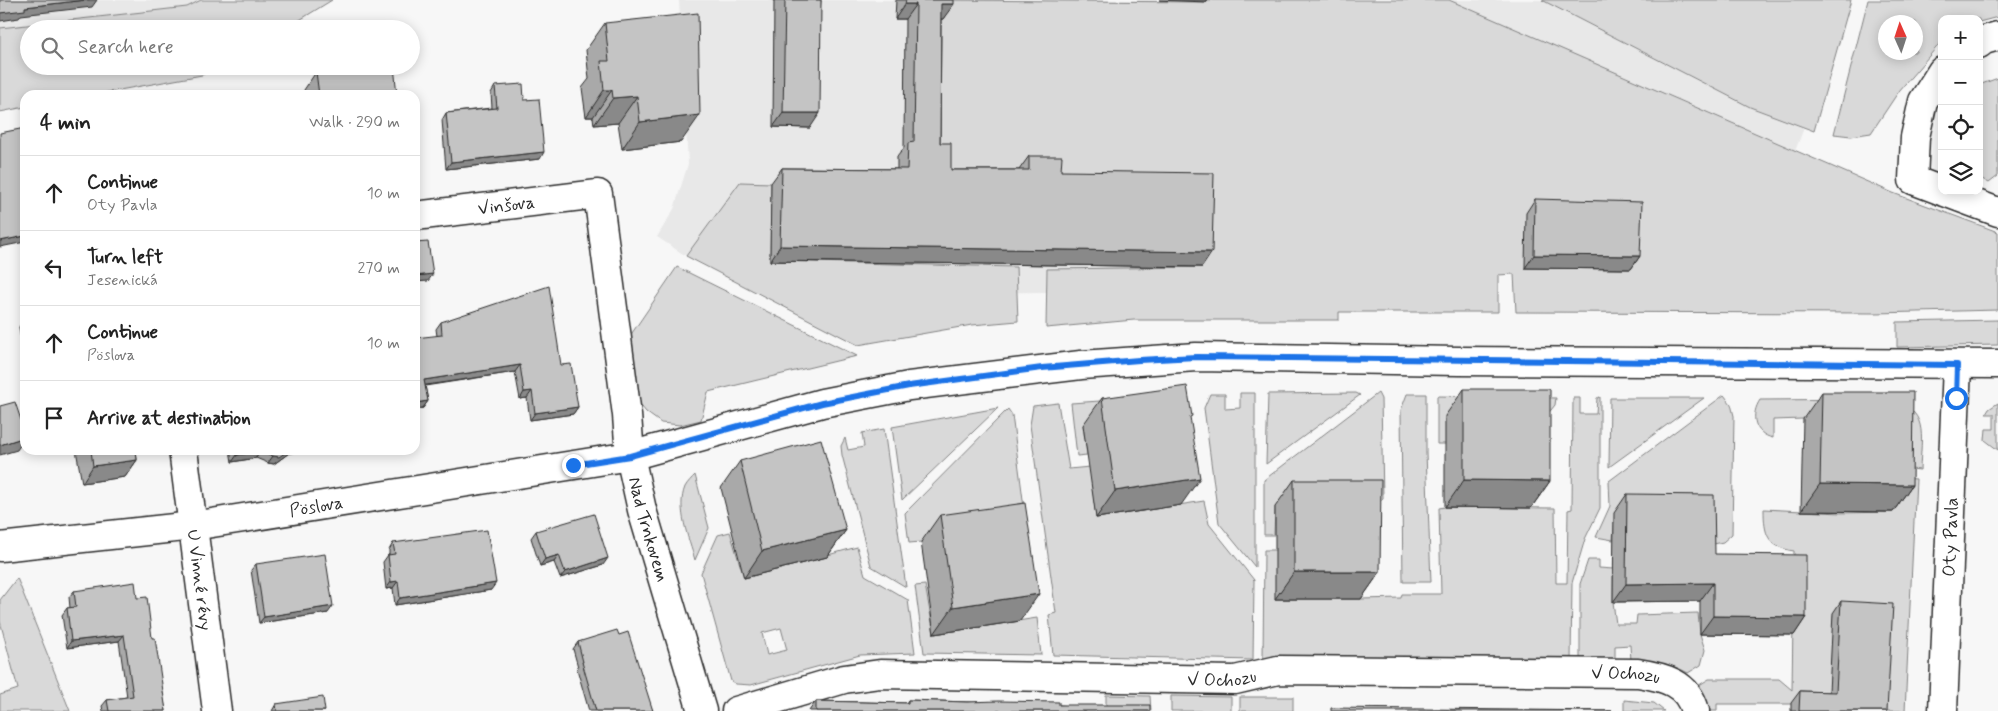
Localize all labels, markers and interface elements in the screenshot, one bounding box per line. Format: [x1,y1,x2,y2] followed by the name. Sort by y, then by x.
[1878,15,1923,60] north arrow
[1938,15,1983,195] map controls
[1938,15,1983,60] button: +
[20,20,420,75] search box
[38,34,66,62] icon: search
[78,35,174,60] text: Search here
[1938,60,1983,105] button: −
[1938,105,1983,150] button: locate
[40,109,91,137] text: 4 min
[309,112,400,133] text: Walk · 290 m
[1938,150,1983,195] button: layers
[87,170,158,195] text: Continue
[40,179,68,207] icon: ahead
[367,183,400,204] text: 10 m
[477,191,536,221] street label: Vinšova
[87,195,158,216] text: Oty Pavla
[87,245,163,270] text: Turn left
[40,254,68,282] icon: left
[357,258,400,279] text: 270 m
[87,270,158,291] text: Jesenická
[87,320,158,345] text: Continue
[40,329,68,357] icon: ahead
[367,333,400,354] text: 10 m
[87,345,135,366] text: Pöslova
[1945,387,1968,410] route start
[40,404,68,432] icon: arrive
[87,406,251,431] text: Arrive at destination
[562,454,585,477] route end
[622,475,674,585] street label: Nad Trnkovem
[288,491,345,523] street label: Pöslova
[1937,497,1965,577] street label: Oty Pavla
[180,528,217,632] street label: U Vinné révy
[1591,662,1663,690] street label: V Ochozu
[1187,664,1259,693] street label: V Ochozu

